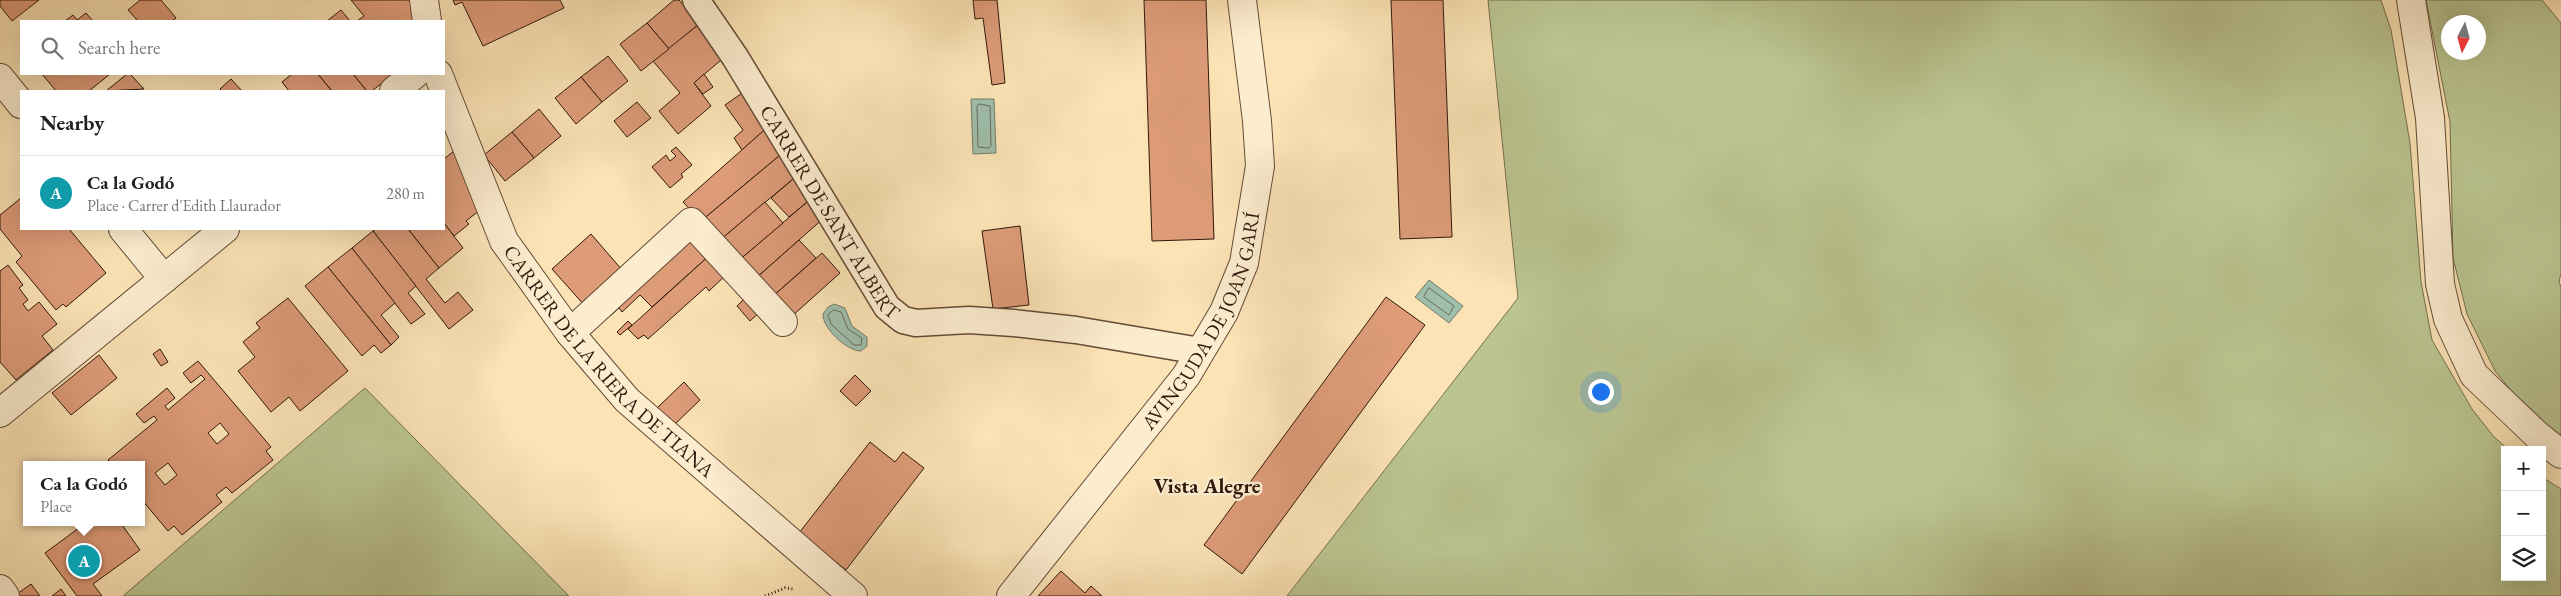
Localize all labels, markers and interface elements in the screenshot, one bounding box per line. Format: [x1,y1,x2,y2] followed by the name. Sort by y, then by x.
[2441,15,2486,60] north arrow
[20,20,445,75] search box
[38,34,66,62] icon: search
[78,35,160,60] text: Search here
[754,100,906,326] street label: CARRER DE SANT ALBERT
[40,109,104,136] text: Nearby
[87,170,174,195] text: Ca la Godó
[50,183,62,204] text: A
[386,183,425,204] text: 280 m
[87,195,281,216] text: Place · Carrer d'Edith Llaurador
[1135,210,1265,436] street label: AVINGUDA DE JOAN GARÍ
[498,240,720,483] street label: CARRER DE LA RIERA DE TIANA
[1588,379,1614,405] your location
[2501,446,2546,581] map controls
[2501,446,2546,491] button: +
[23,461,145,526] popup
[40,471,128,496] text: Ca la Godó
[1153,472,1261,499] district label: Vista Alegre
[2501,491,2546,536] button: −
[40,496,72,517] text: Place
[2501,536,2546,581] button: layers
[68,542,100,580] pin: A

